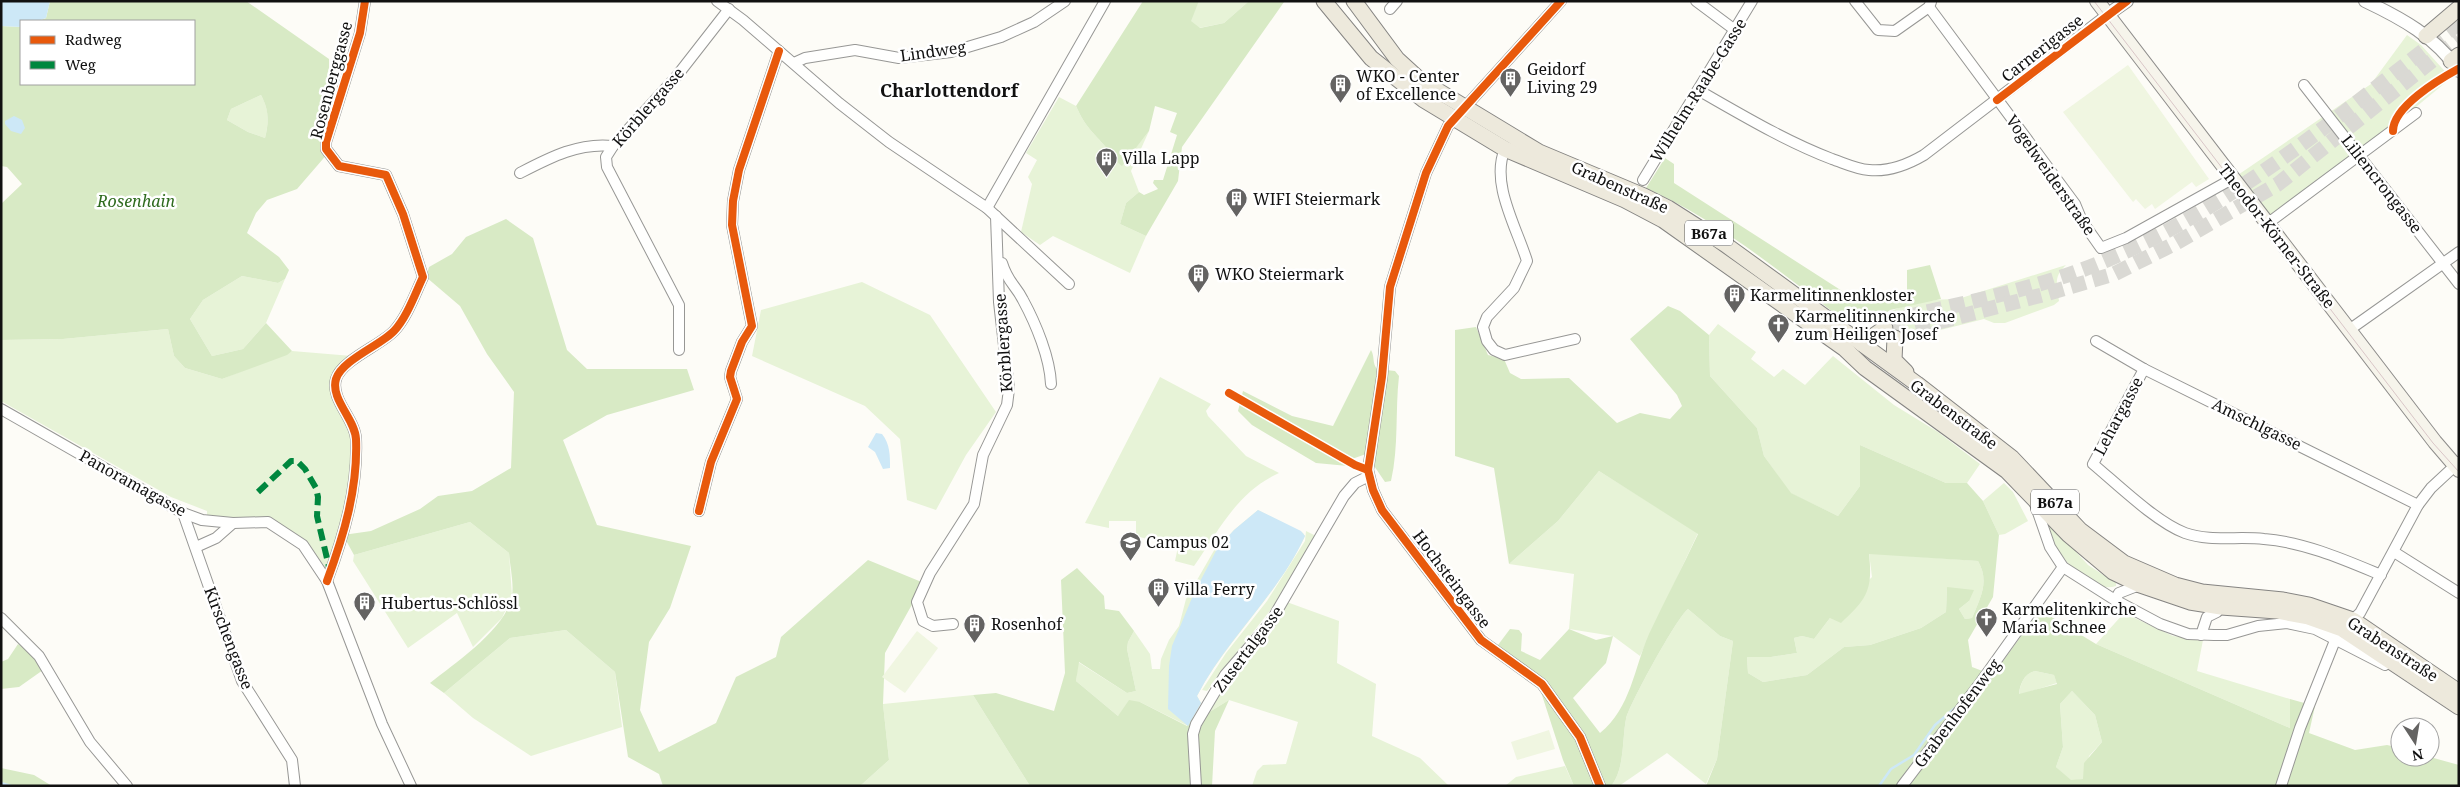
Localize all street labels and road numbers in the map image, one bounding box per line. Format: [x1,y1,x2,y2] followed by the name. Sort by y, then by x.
[1996,9,2088,87] street label: Carnerigasse
[1645,14,1751,166] street label: Wilhelm-Raabe-Gasse
[305,19,357,141] street label: Rosenberggasse
[899,35,968,66] street label: Lindweg
[607,62,689,152] street label: Körblergasse
[2001,110,2101,240] street label: Vogelweiderstraße
[2337,130,2427,238] street label: Liliencrongasse
[1568,156,1672,218] street label: Grabenstraße
[2214,159,2340,313] street label: Theodor-Körner-Straße
[1685,220,1733,246] road number: B67a
[989,293,1017,393] street label: Körblergasse
[2088,373,2148,459] street label: Lehargasse
[1906,374,2002,454] street label: Grabenstraße
[2208,393,2306,455] street label: Amschlgasse
[76,444,190,522] street label: Panoramagasse
[2031,490,2079,514] road number: B67a
[1408,525,1496,633] street label: Hochsteingasse
[199,583,259,693] street label: Kirschengasse
[1208,601,1288,697] street label: Zusertalgasse
[2343,611,2443,687] street label: Grabenstraße
[1909,654,2006,772] street label: Grabenhofenweg

